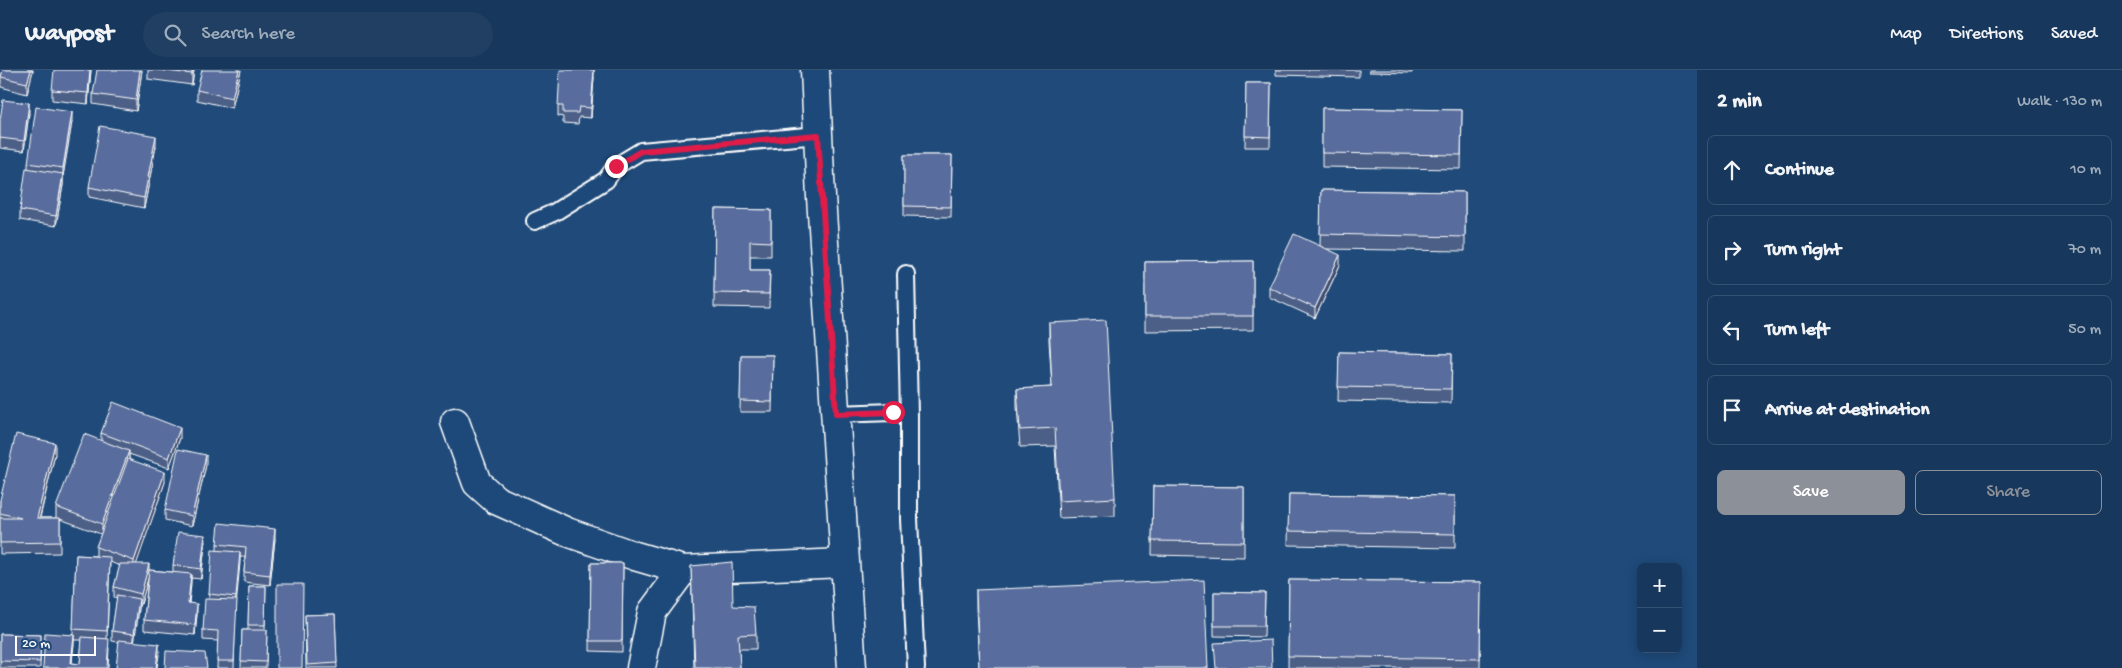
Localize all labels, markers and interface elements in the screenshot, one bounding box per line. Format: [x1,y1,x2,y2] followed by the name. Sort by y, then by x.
[143,12,493,57] search box
[25,20,113,49] text: Waypost
[161,21,189,49] icon: search
[201,23,295,46] text: Search here
[1890,24,1922,45] text: Map
[1950,24,2023,45] text: Directions
[2051,24,2097,45] text: Saved
[1717,90,1762,115] text: 2 min
[2017,93,2102,112] text: Walk · 130 m
[605,155,628,178] route end
[1718,156,1746,184] icon: ahead
[1765,159,1834,182] text: Continue
[2070,161,2101,180] text: 10 m
[1718,236,1746,264] icon: right
[1765,239,1841,262] text: Turn right
[2068,241,2101,260] text: 70 m
[1718,316,1746,344] icon: left
[1765,319,1829,342] text: Turn left
[2068,321,2101,340] text: 50 m
[1718,396,1746,424] icon: arrive
[1765,399,1929,422] text: Arrive at destination
[882,401,905,424] route start
[1717,470,1905,515] button: Save
[1915,470,2102,515] button: Share
[1637,563,1682,653] map controls
[1637,563,1682,608] button: +
[1637,608,1682,653] button: −
[15,633,96,656] scale bar
[22,636,50,653] text: 20 m

